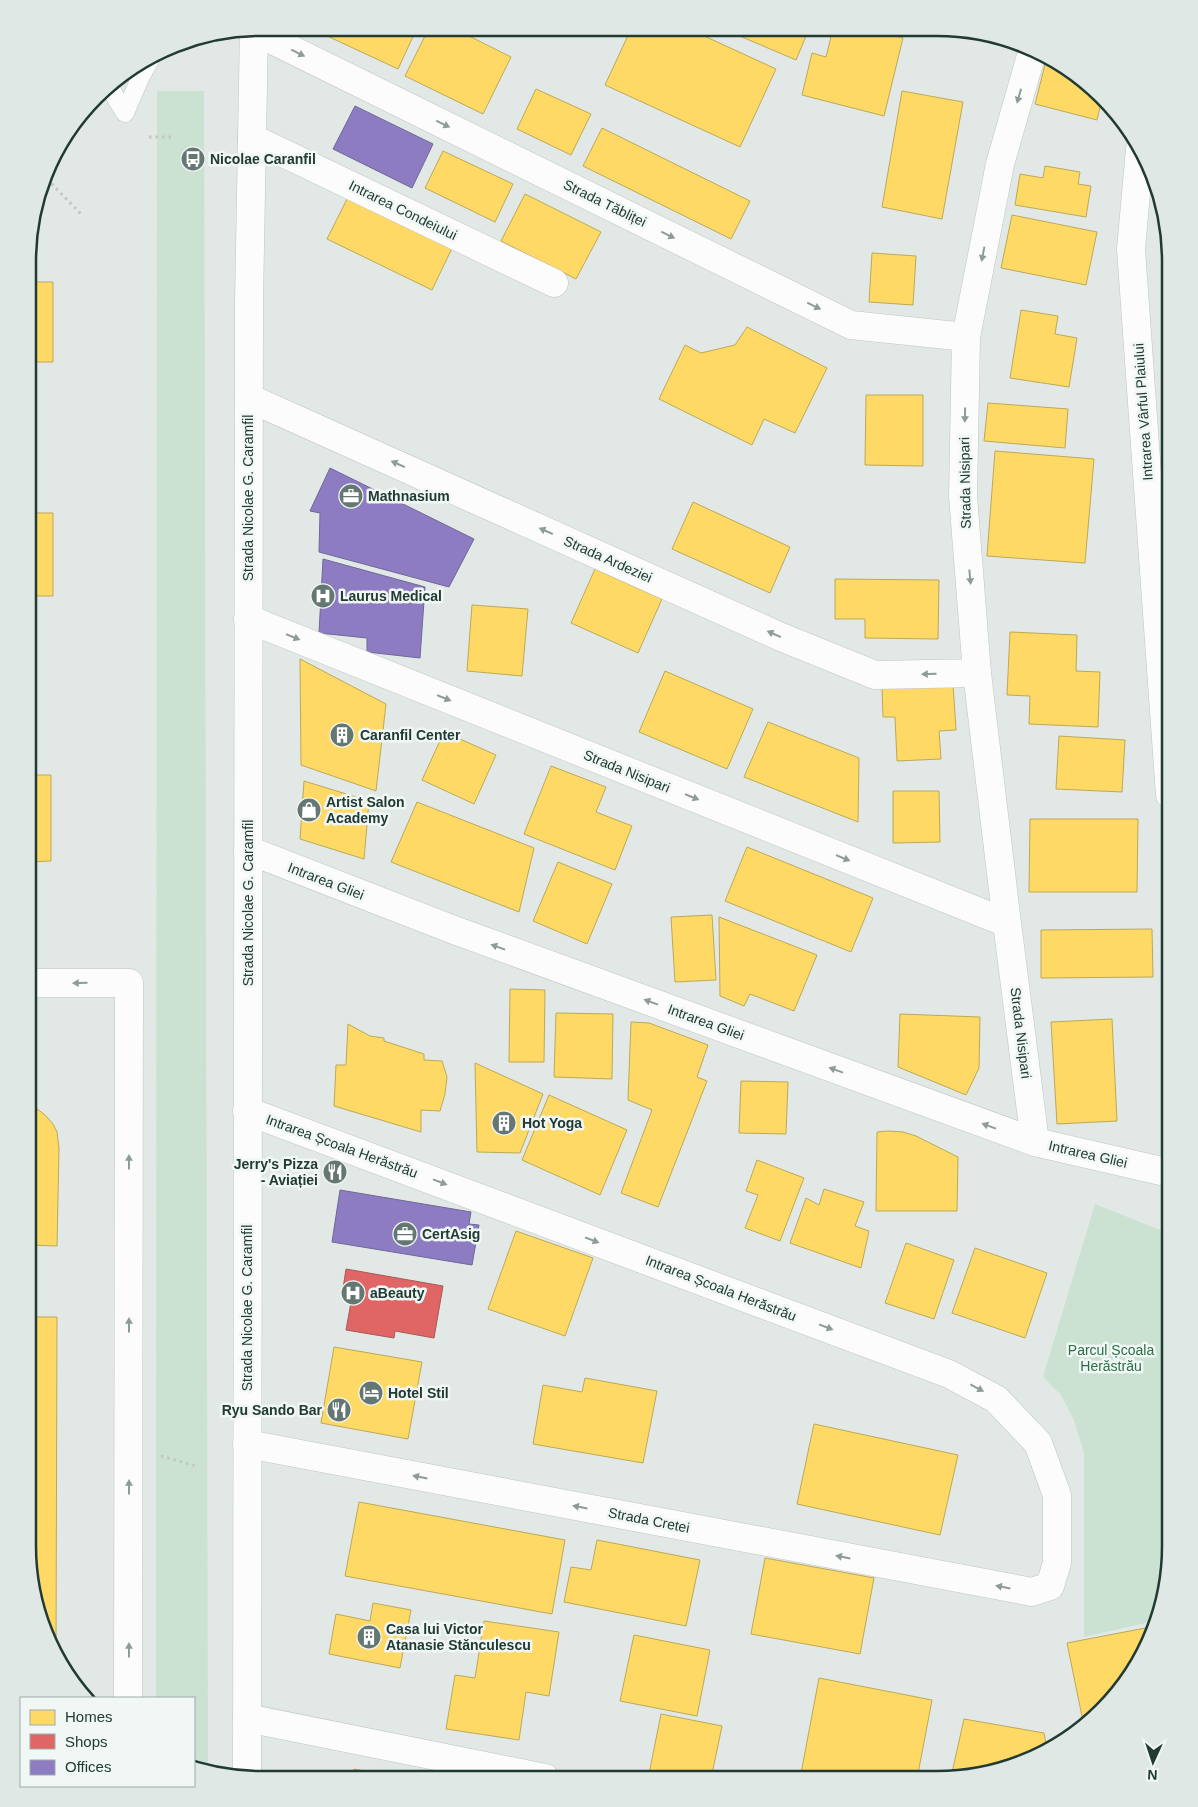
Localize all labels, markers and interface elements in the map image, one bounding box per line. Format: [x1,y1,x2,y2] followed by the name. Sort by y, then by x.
[290,48,305,57] one-way arrow
[1015,88,1023,103] one-way arrow
[436,120,451,128] one-way arrow
[180,146,206,172] bus stop icon: Nicolae Caranfil
[210,151,316,167] place label: Nicolae Caranfil
[561,176,649,230] street label: Strada Tăbliței
[346,177,460,243] street label: Intrarea Condeiului
[661,231,675,239] one-way arrow
[978,247,986,263] one-way arrow
[806,302,821,310] one-way arrow
[1130,343,1156,481] street label: Intrarea Vârful Plaiului
[961,407,969,423] one-way arrow
[240,415,256,581] street label: Strada Nicolae G. Caramfil
[956,437,974,529] street label: Strada Nisipari
[391,460,405,468] one-way arrow
[338,483,364,509] office icon: Mathnasium
[368,488,450,504] place label: Mathnasium
[539,527,553,535] one-way arrow
[561,532,655,586] street label: Strada Ardeziei
[966,570,974,586] one-way arrow
[310,583,336,609] hospital icon: Laurus Medical
[340,588,442,604] place label: Laurus Medical
[767,629,781,637] one-way arrow
[286,634,300,642] one-way arrow
[920,670,936,678] one-way arrow
[437,694,452,702] one-way arrow
[329,722,355,748] building icon: Caranfil Center
[360,727,461,743] place label: Caranfil Center
[581,746,673,796] street label: Strada Nisipari
[326,794,405,826] place label: Artist Salon Academy
[685,794,699,802] one-way arrow
[296,797,322,823] shop icon: Artist Salon Academy
[240,820,256,986] street label: Strada Nicolae G. Caramfil
[836,854,851,862] one-way arrow
[286,859,366,903] street label: Intrarea Gliei
[490,943,505,951] one-way arrow
[72,979,88,987] one-way arrow
[1007,986,1035,1080] street label: Strada Nisipari
[643,998,658,1006] one-way arrow
[666,1001,746,1043] street label: Intrarea Gliei
[829,1066,844,1073] one-way arrow
[491,1110,517,1136] building icon: Hot Yoga
[264,1111,420,1181] street label: Intrarea Școala Herăstrău
[522,1115,582,1131] place label: Hot Yoga
[981,1122,996,1130] one-way arrow
[1047,1137,1129,1171] street label: Intrarea Gliei
[125,1154,133,1170] one-way arrow
[234,1156,318,1188] place label: Jerry's Pizza - Aviației
[322,1159,348,1185] restaurant icon: Jerry's Pizza - Aviației
[433,1179,447,1187] one-way arrow
[392,1221,418,1247] office icon: CertAsig
[239,1225,255,1391] street label: Strada Nicolae G. Caramfil
[422,1226,480,1242] place label: CertAsig
[585,1236,600,1244] one-way arrow
[643,1252,799,1324] street label: Intrarea Școala Herăstrău
[340,1280,366,1306] hospital icon: aBeauty
[370,1285,425,1301] place label: aBeauty
[125,1316,133,1332] one-way arrow
[819,1324,834,1332] one-way arrow
[1068,1342,1154,1374] park label: Parcul Școala Herăstrău
[358,1380,384,1406] hotel icon: Hotel Stil
[970,1384,983,1393] one-way arrow
[388,1385,449,1401] place label: Hotel Stil
[326,1397,352,1423] restaurant icon: Ryu Sando Bar
[222,1402,323,1418] place label: Ryu Sando Bar
[412,1472,428,1480] one-way arrow
[125,1479,133,1495] one-way arrow
[573,1503,588,1511] one-way arrow
[607,1504,691,1536] street label: Strada Cretei
[835,1552,851,1560] one-way arrow
[994,1582,1010,1590] one-way arrow
[386,1621,531,1653] place label: Casa lui Victor Atanasie Stănculescu
[356,1624,382,1650] building icon: Casa lui Victor Atanasie Stănculescu
[125,1641,133,1657] one-way arrow
[20,1697,195,1787] legend
[65,1708,113,1725] text: Homes
[65,1733,108,1750] text: Shops
[1128,1737,1178,1787] north arrow
[65,1758,111,1775] text: Offices
[1147,1767,1158,1783] text: N

